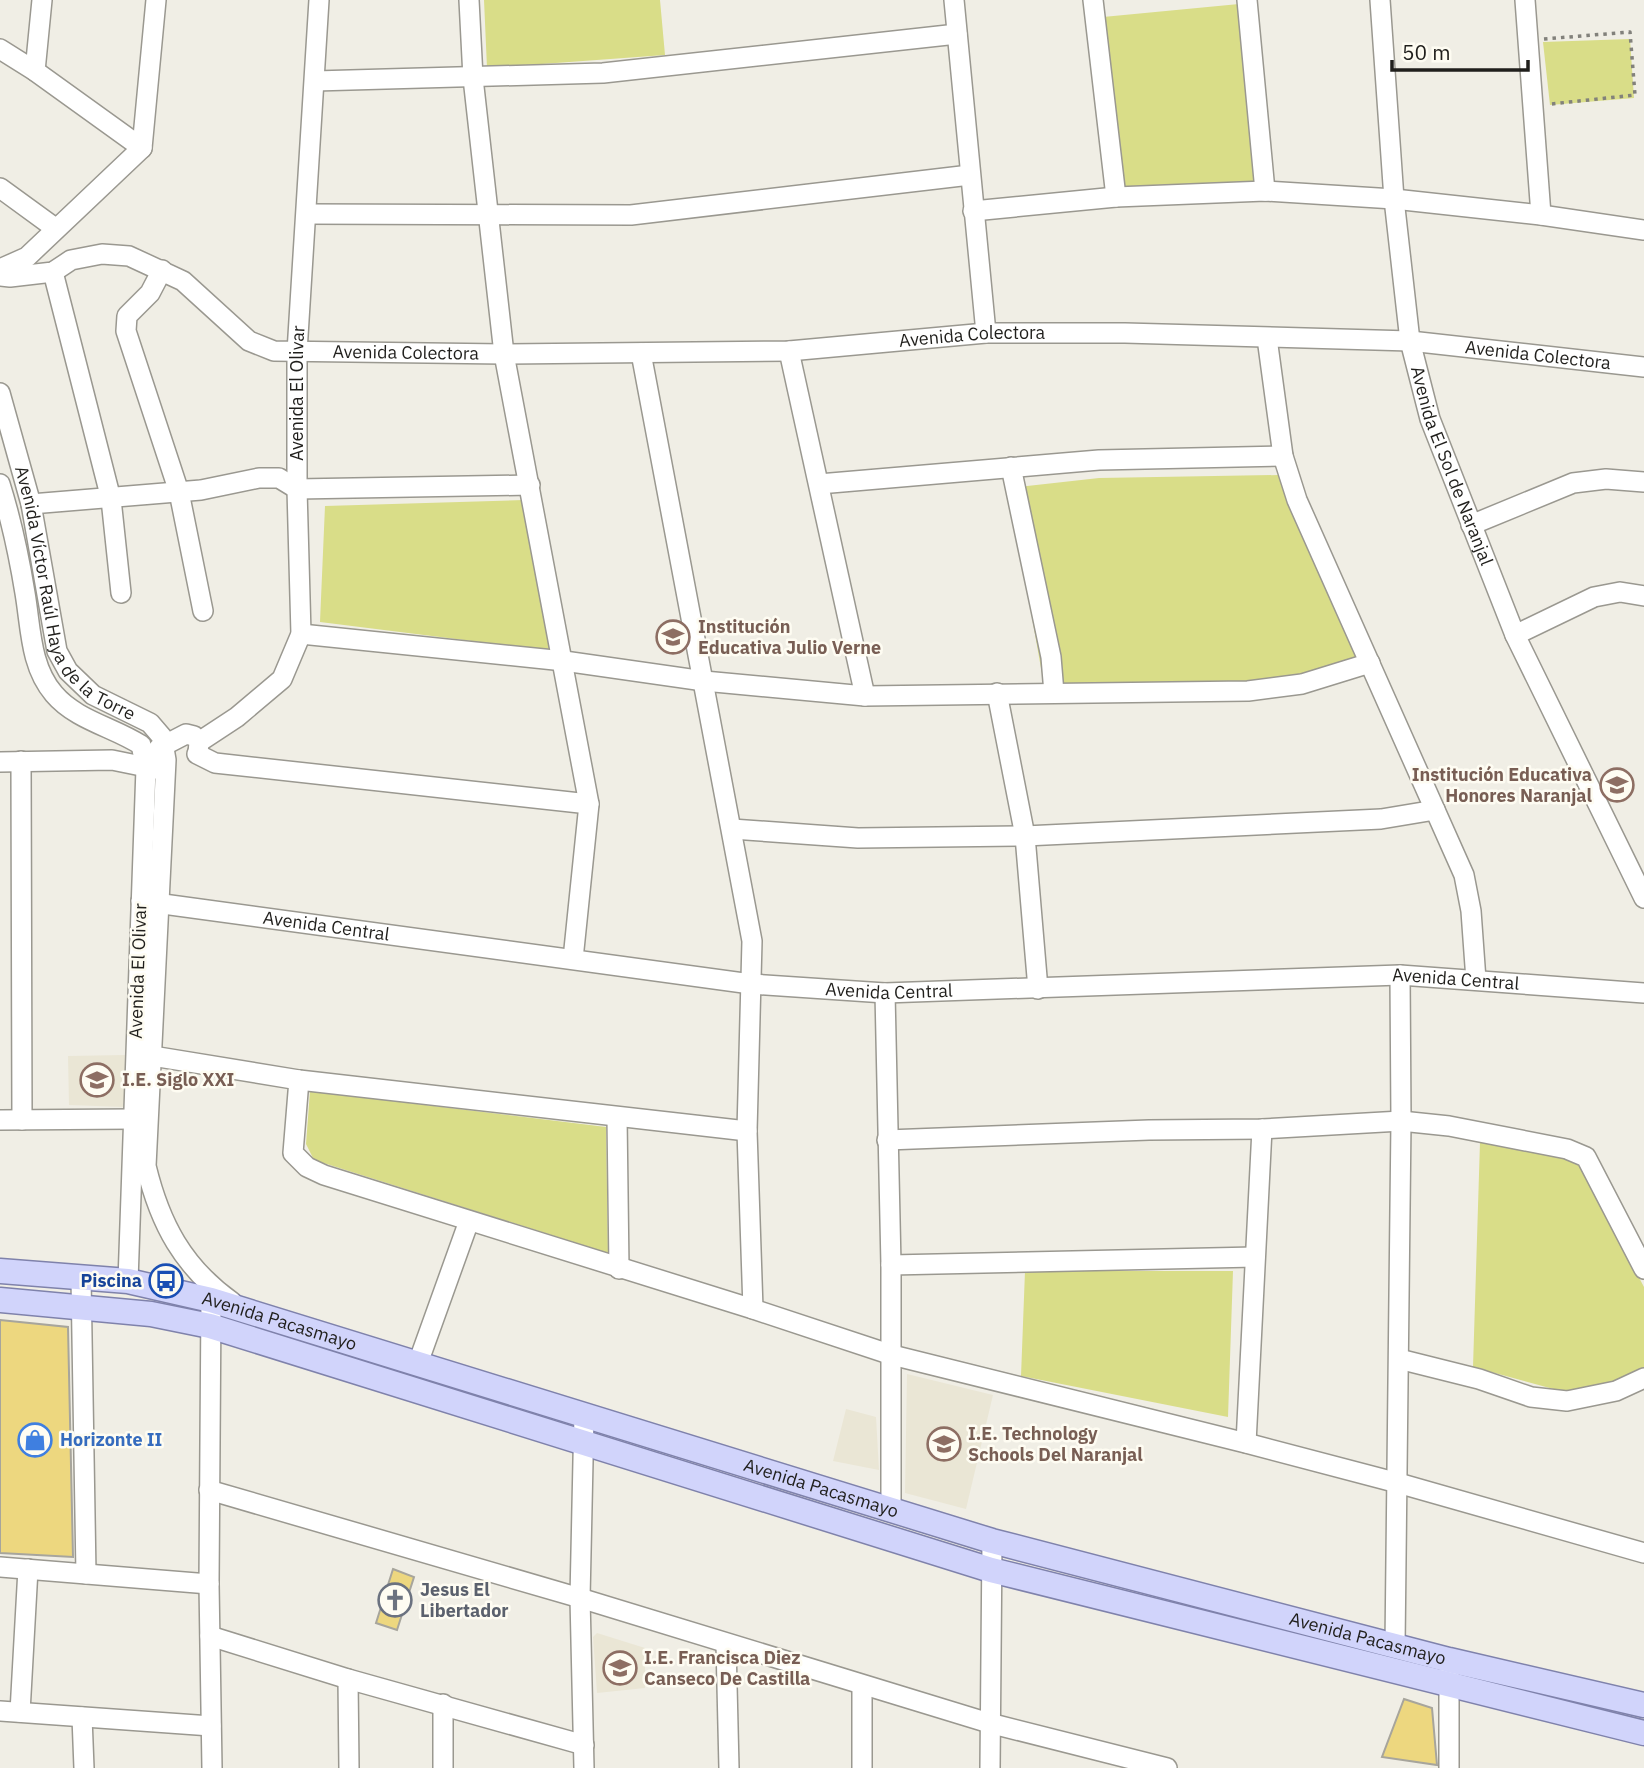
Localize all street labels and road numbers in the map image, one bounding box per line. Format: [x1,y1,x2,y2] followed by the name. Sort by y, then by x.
[898,321,1046,352] street label: Avenida Colectora
[285,324,310,461] street label: Avenida El Olivar
[1464,335,1613,374] street label: Avenida Colectora
[332,340,480,365] street label: Avenida Colectora
[1406,363,1498,569] street label: Avenida El Sol de Naranjal
[10,463,139,725] street label: Avenida Víctor Raúl Haya de la Torre
[124,902,151,1039] street label: Avenida El Olivar
[262,906,391,946] street label: Avenida Central
[1392,963,1520,995] street label: Avenida Central
[825,977,953,1004] street label: Avenida Central
[200,1286,360,1355] street label: Avenida Pacasmayo
[741,1453,902,1522] street label: Avenida Pacasmayo
[1287,1607,1448,1670] street label: Avenida Pacasmayo

